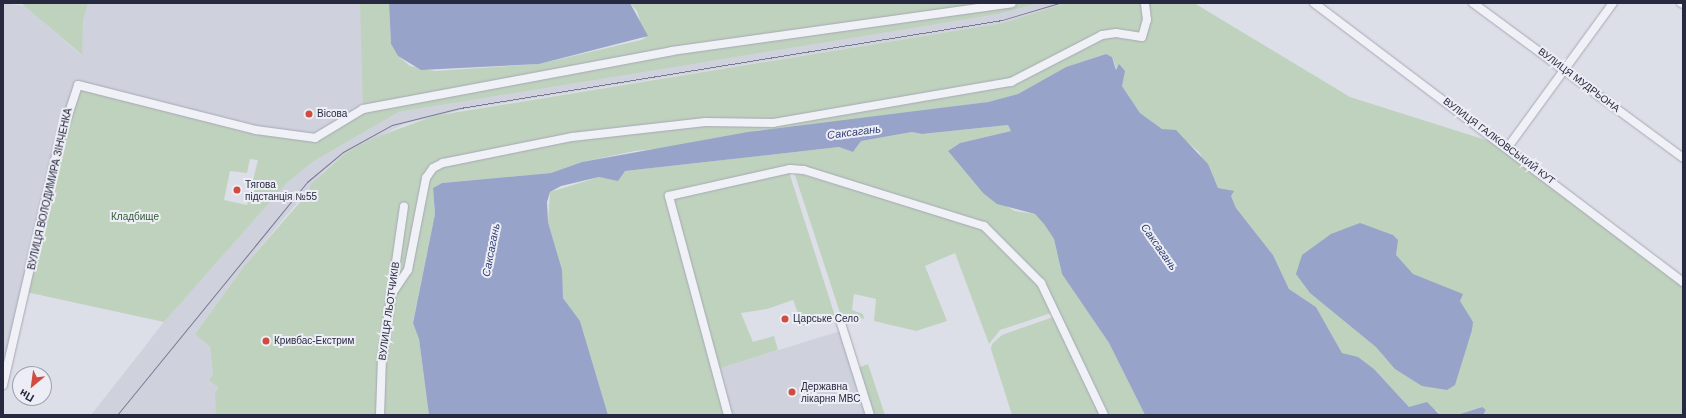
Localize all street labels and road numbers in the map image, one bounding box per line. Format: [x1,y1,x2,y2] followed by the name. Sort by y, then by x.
[1536,45,1622,115] street label: ВУЛИЦЯ МУДРЬОНА
[1441,95,1557,187] street label: ВУЛИЦЯ ГАЛКОВСЬКИЙ КУТ
[26,107,74,271] street label: ВУЛИЦЯ ВОЛОДИМИРА ЗІНЧЕНКА
[376,261,402,361] street label: ВУЛИЦЯ ЛЬОТЧИКІВ

